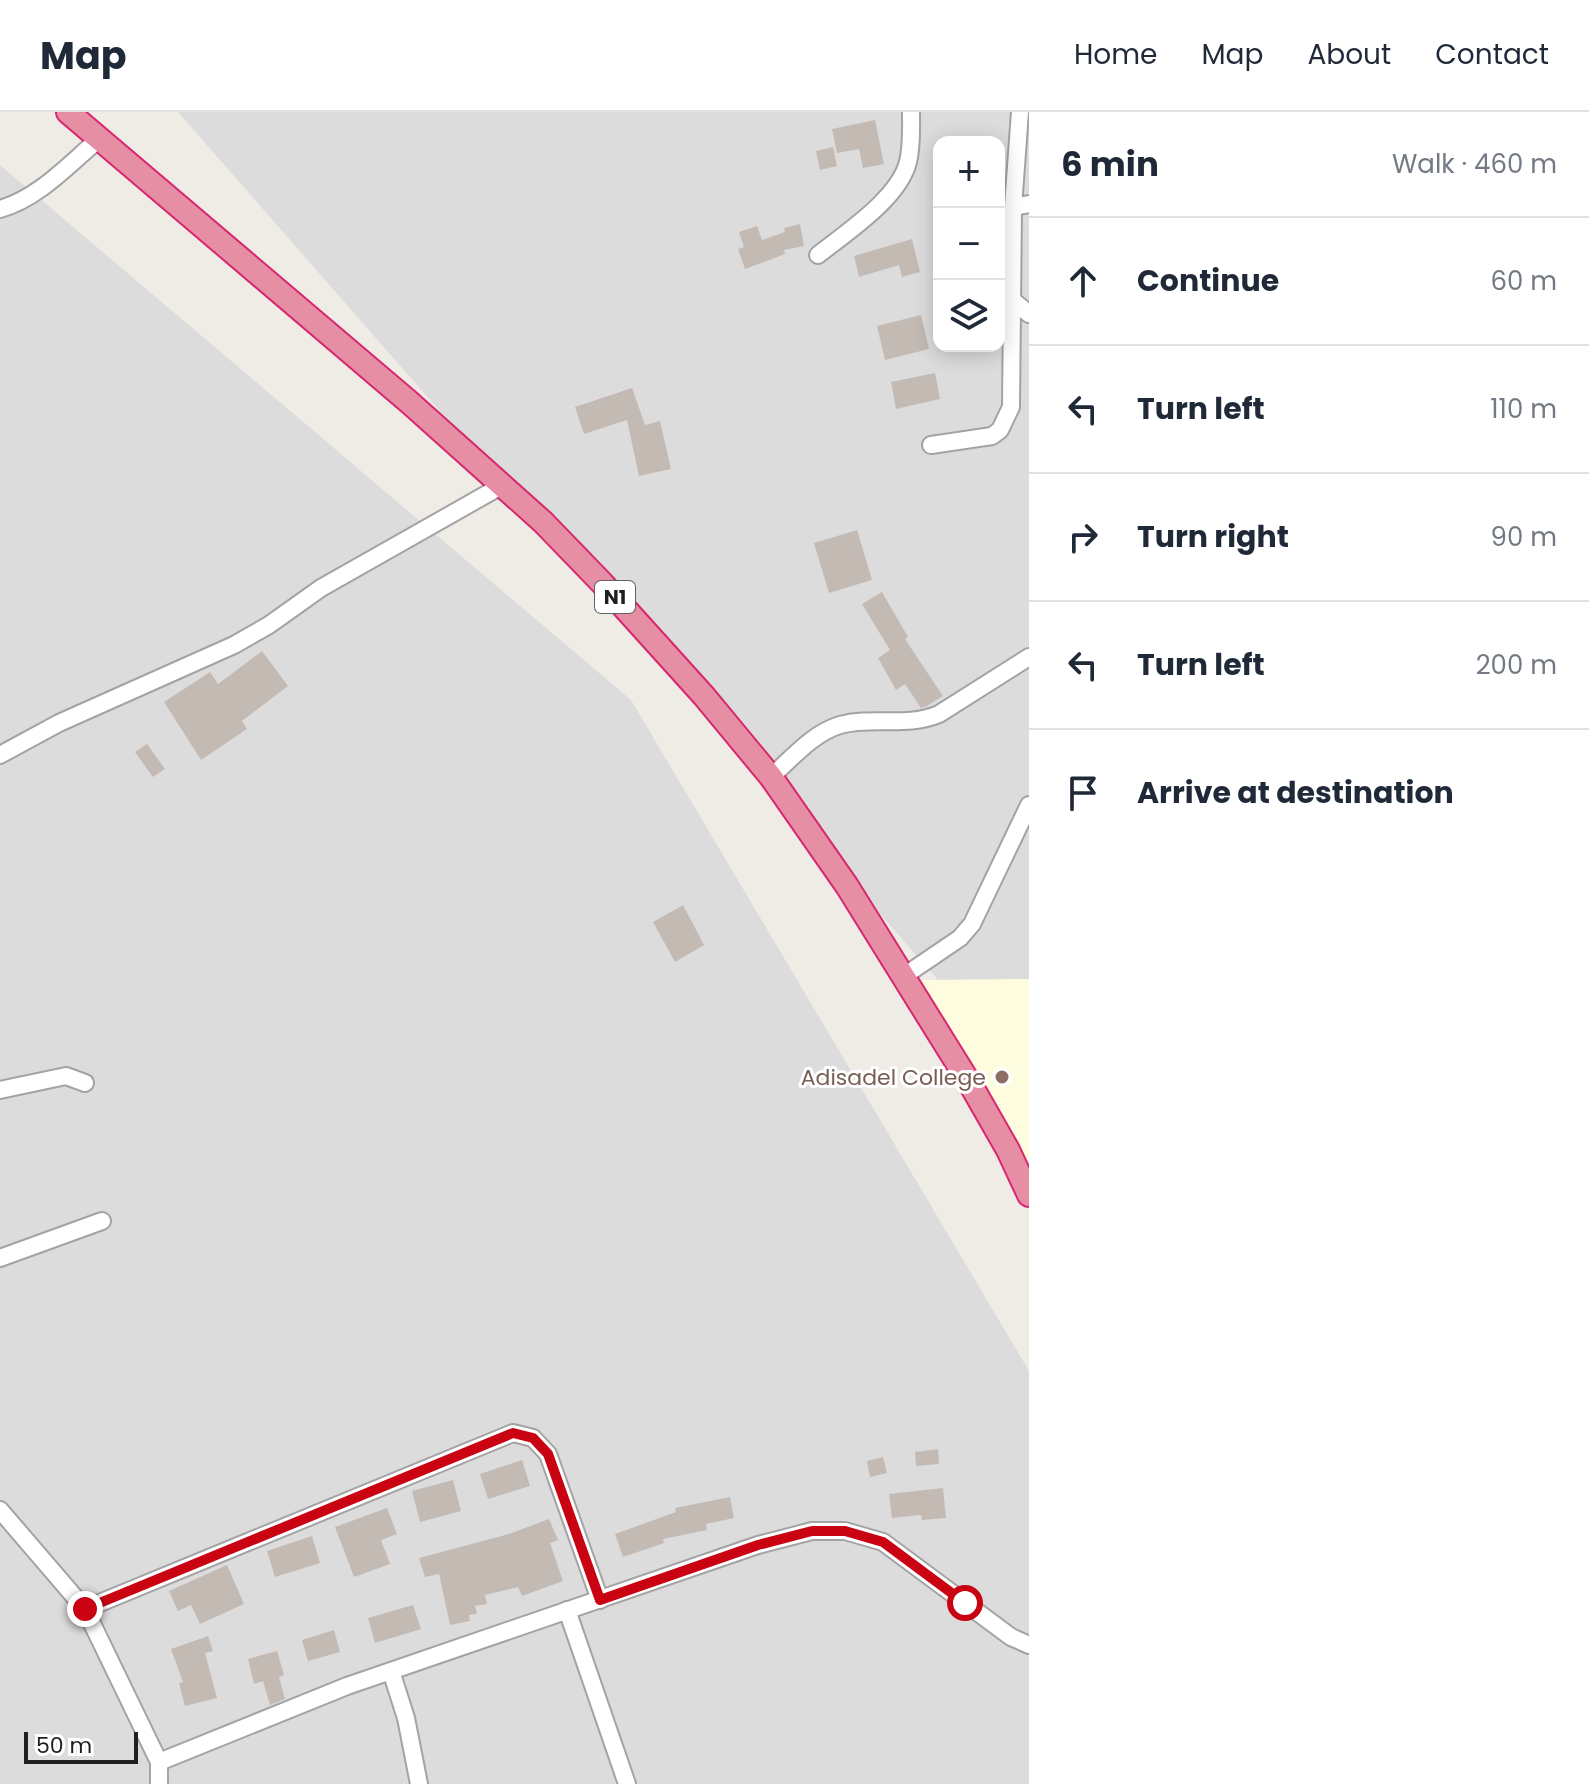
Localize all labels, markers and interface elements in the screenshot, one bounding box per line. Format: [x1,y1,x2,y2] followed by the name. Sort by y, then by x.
[40,29,127,82] text: Map
[1074,35,1157,74] text: Home
[1201,35,1263,74] text: Map
[1307,35,1391,74] text: About
[1435,35,1549,74] text: Contact
[933,136,1005,352] map controls
[933,136,1005,208] button: +
[1061,140,1159,188] text: 6 min
[1392,146,1557,182] text: Walk · 460 m
[933,208,1005,280] button: −
[1061,259,1105,303] icon: ahead
[1137,259,1279,302] text: Continue
[1490,263,1557,299] text: 60 m
[933,280,1005,352] button: layers
[1061,387,1105,431] icon: left
[1137,387,1265,430] text: Turn left
[1490,391,1557,427] text: 110 m
[1061,515,1105,559] icon: right
[1137,515,1289,558] text: Turn right
[1491,519,1557,555] text: 90 m
[595,581,635,613] road number: N1
[1061,643,1105,687] icon: left
[1137,643,1265,686] text: Turn left
[1476,647,1557,683] text: 200 m
[1061,771,1105,815] icon: arrive
[1137,771,1454,814] text: Arrive at destination
[801,1062,986,1093] place label: Adisadel College
[993,1068,1011,1086] marker: Adisadel College
[947,1585,983,1621] route start
[67,1591,103,1627] route end
[24,1728,138,1764] scale bar
[36,1730,92,1761] text: 50 m

